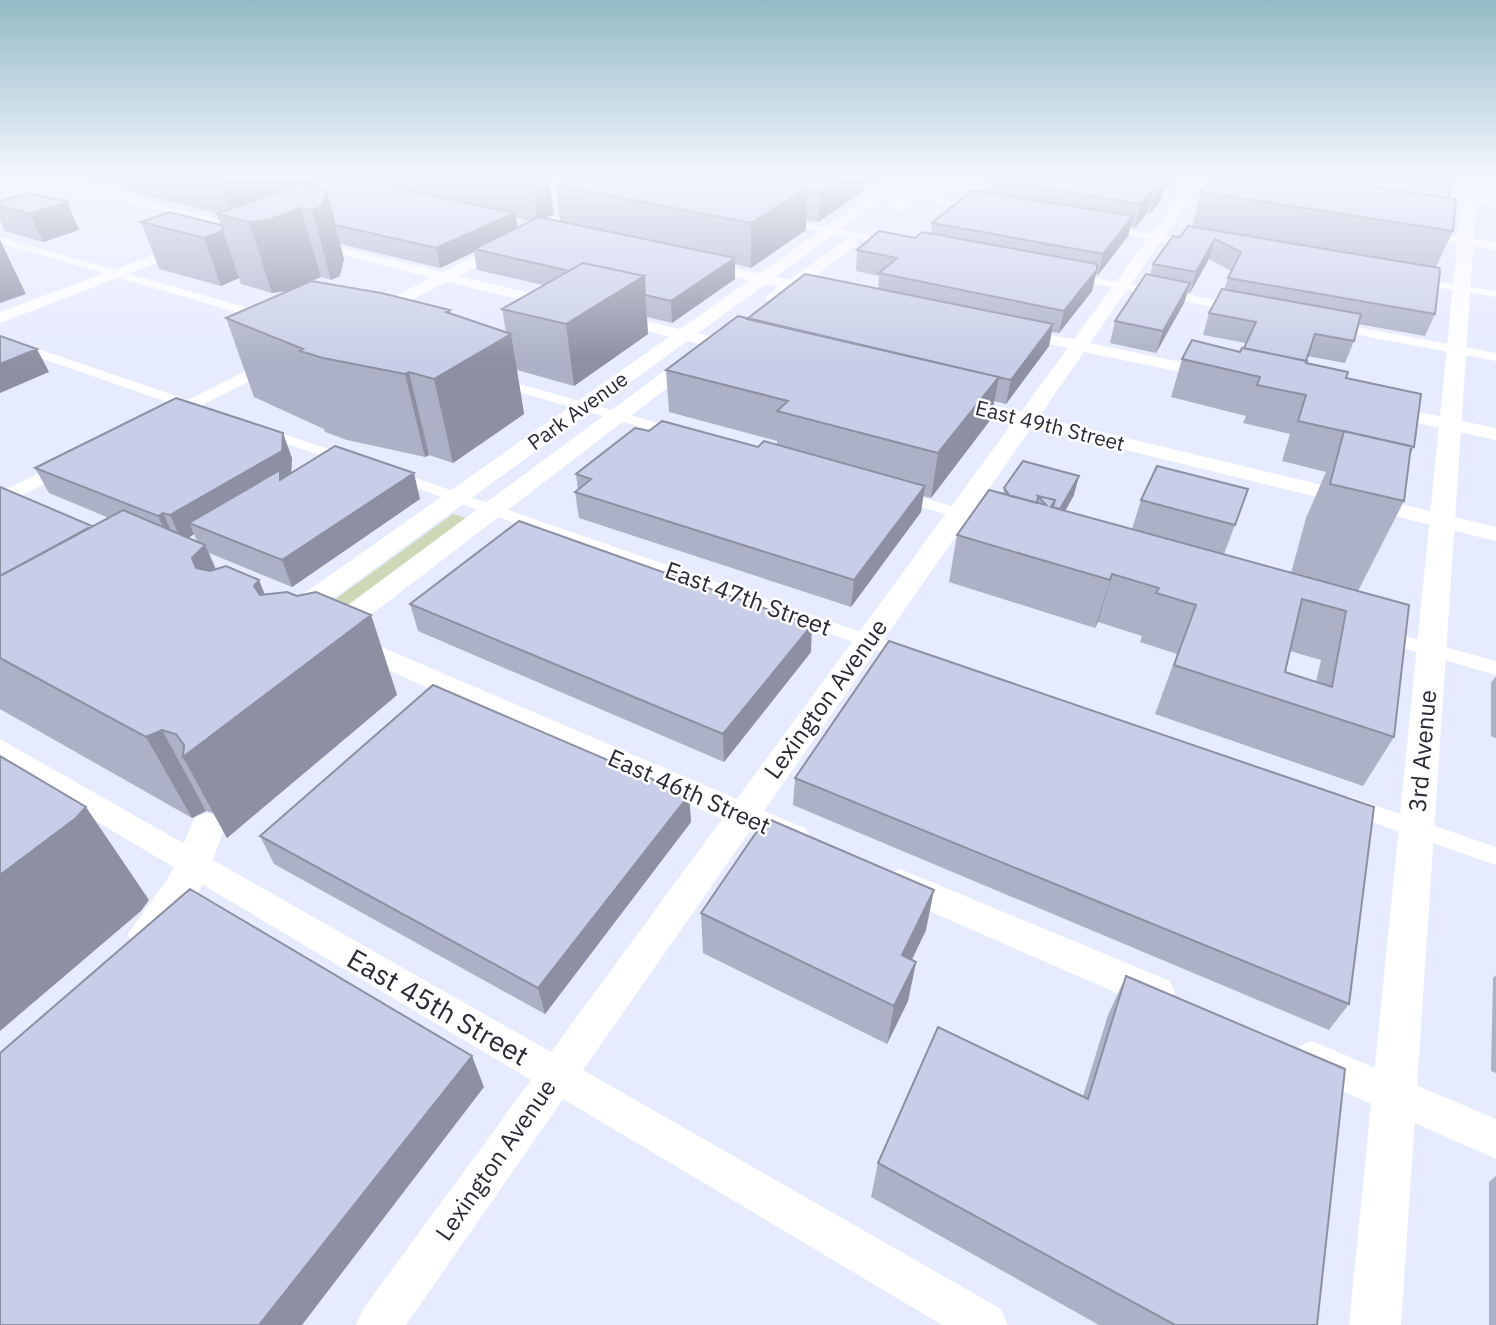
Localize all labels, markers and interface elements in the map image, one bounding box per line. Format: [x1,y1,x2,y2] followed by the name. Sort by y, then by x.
[522,364,633,456] street label: Park Avenue
[973,393,1128,457] street label: East 49th Street
[661,553,836,643] street label: East 47th Street
[756,612,894,785] street label: Lexington Avenue
[1401,688,1443,813] street label: 3rd Avenue
[603,741,776,841] street label: East 46th Street
[341,940,536,1074] street label: East 45th Street
[427,1072,563,1247] street label: Lexington Avenue

